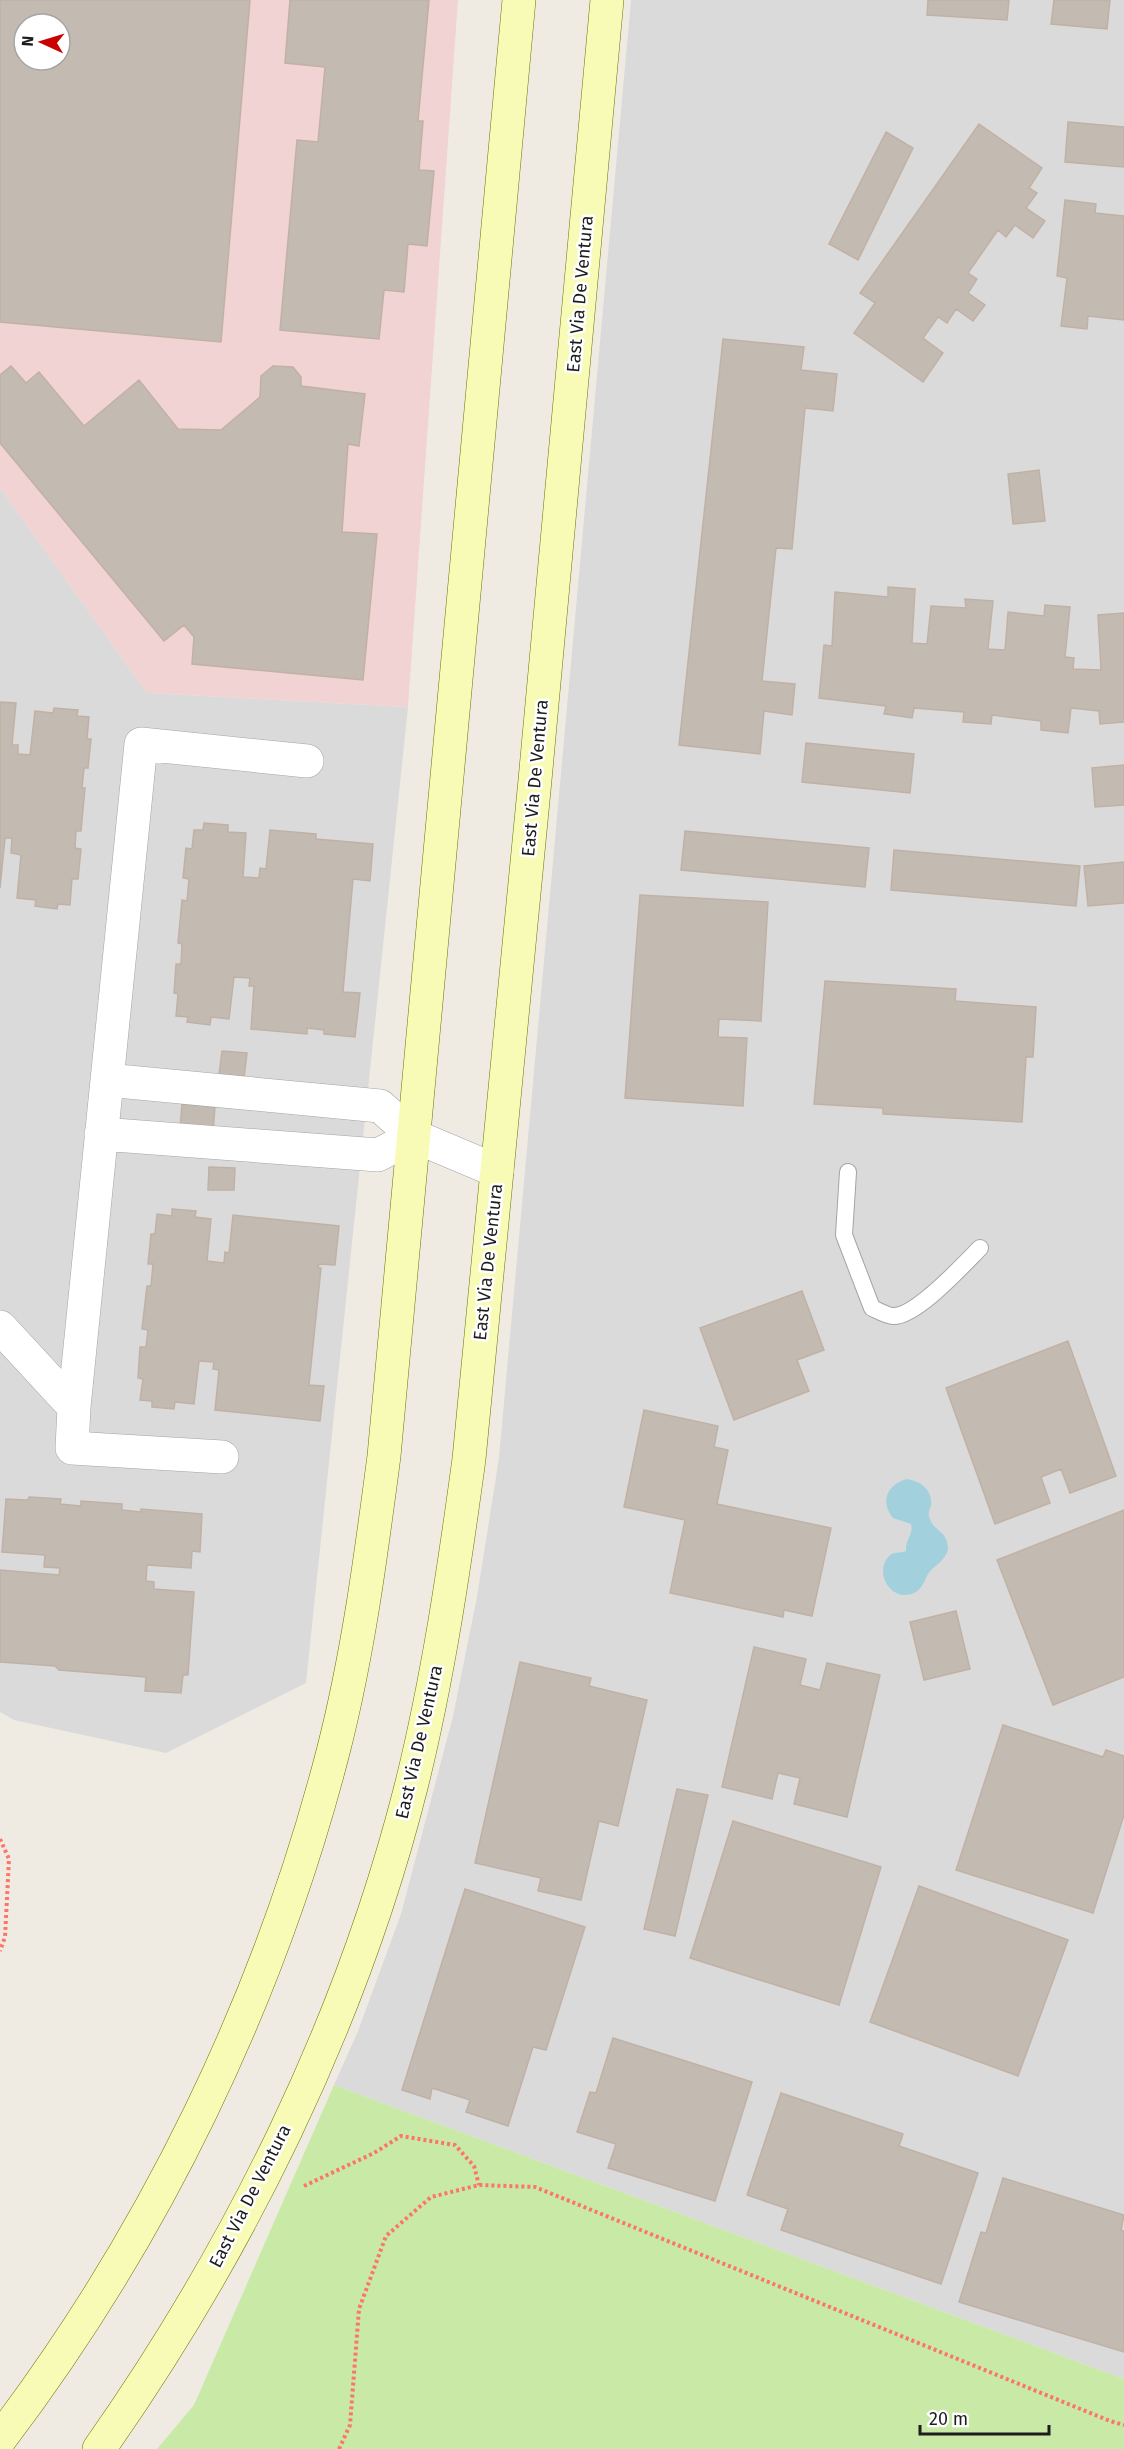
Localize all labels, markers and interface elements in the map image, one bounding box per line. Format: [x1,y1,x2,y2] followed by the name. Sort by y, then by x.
[12,12,72,72] north arrow
[18,35,37,47] text: N
[562,215,598,373] street label: East Via De Ventura
[517,699,553,857] street label: East Via De Ventura
[469,1183,507,1341] street label: East Via De Ventura
[391,1663,447,1821] street label: East Via De Ventura
[204,2121,296,2271] street label: East Via De Ventura
[920,2398,1049,2436] scale bar
[929,2408,968,2430] text: 20 m

